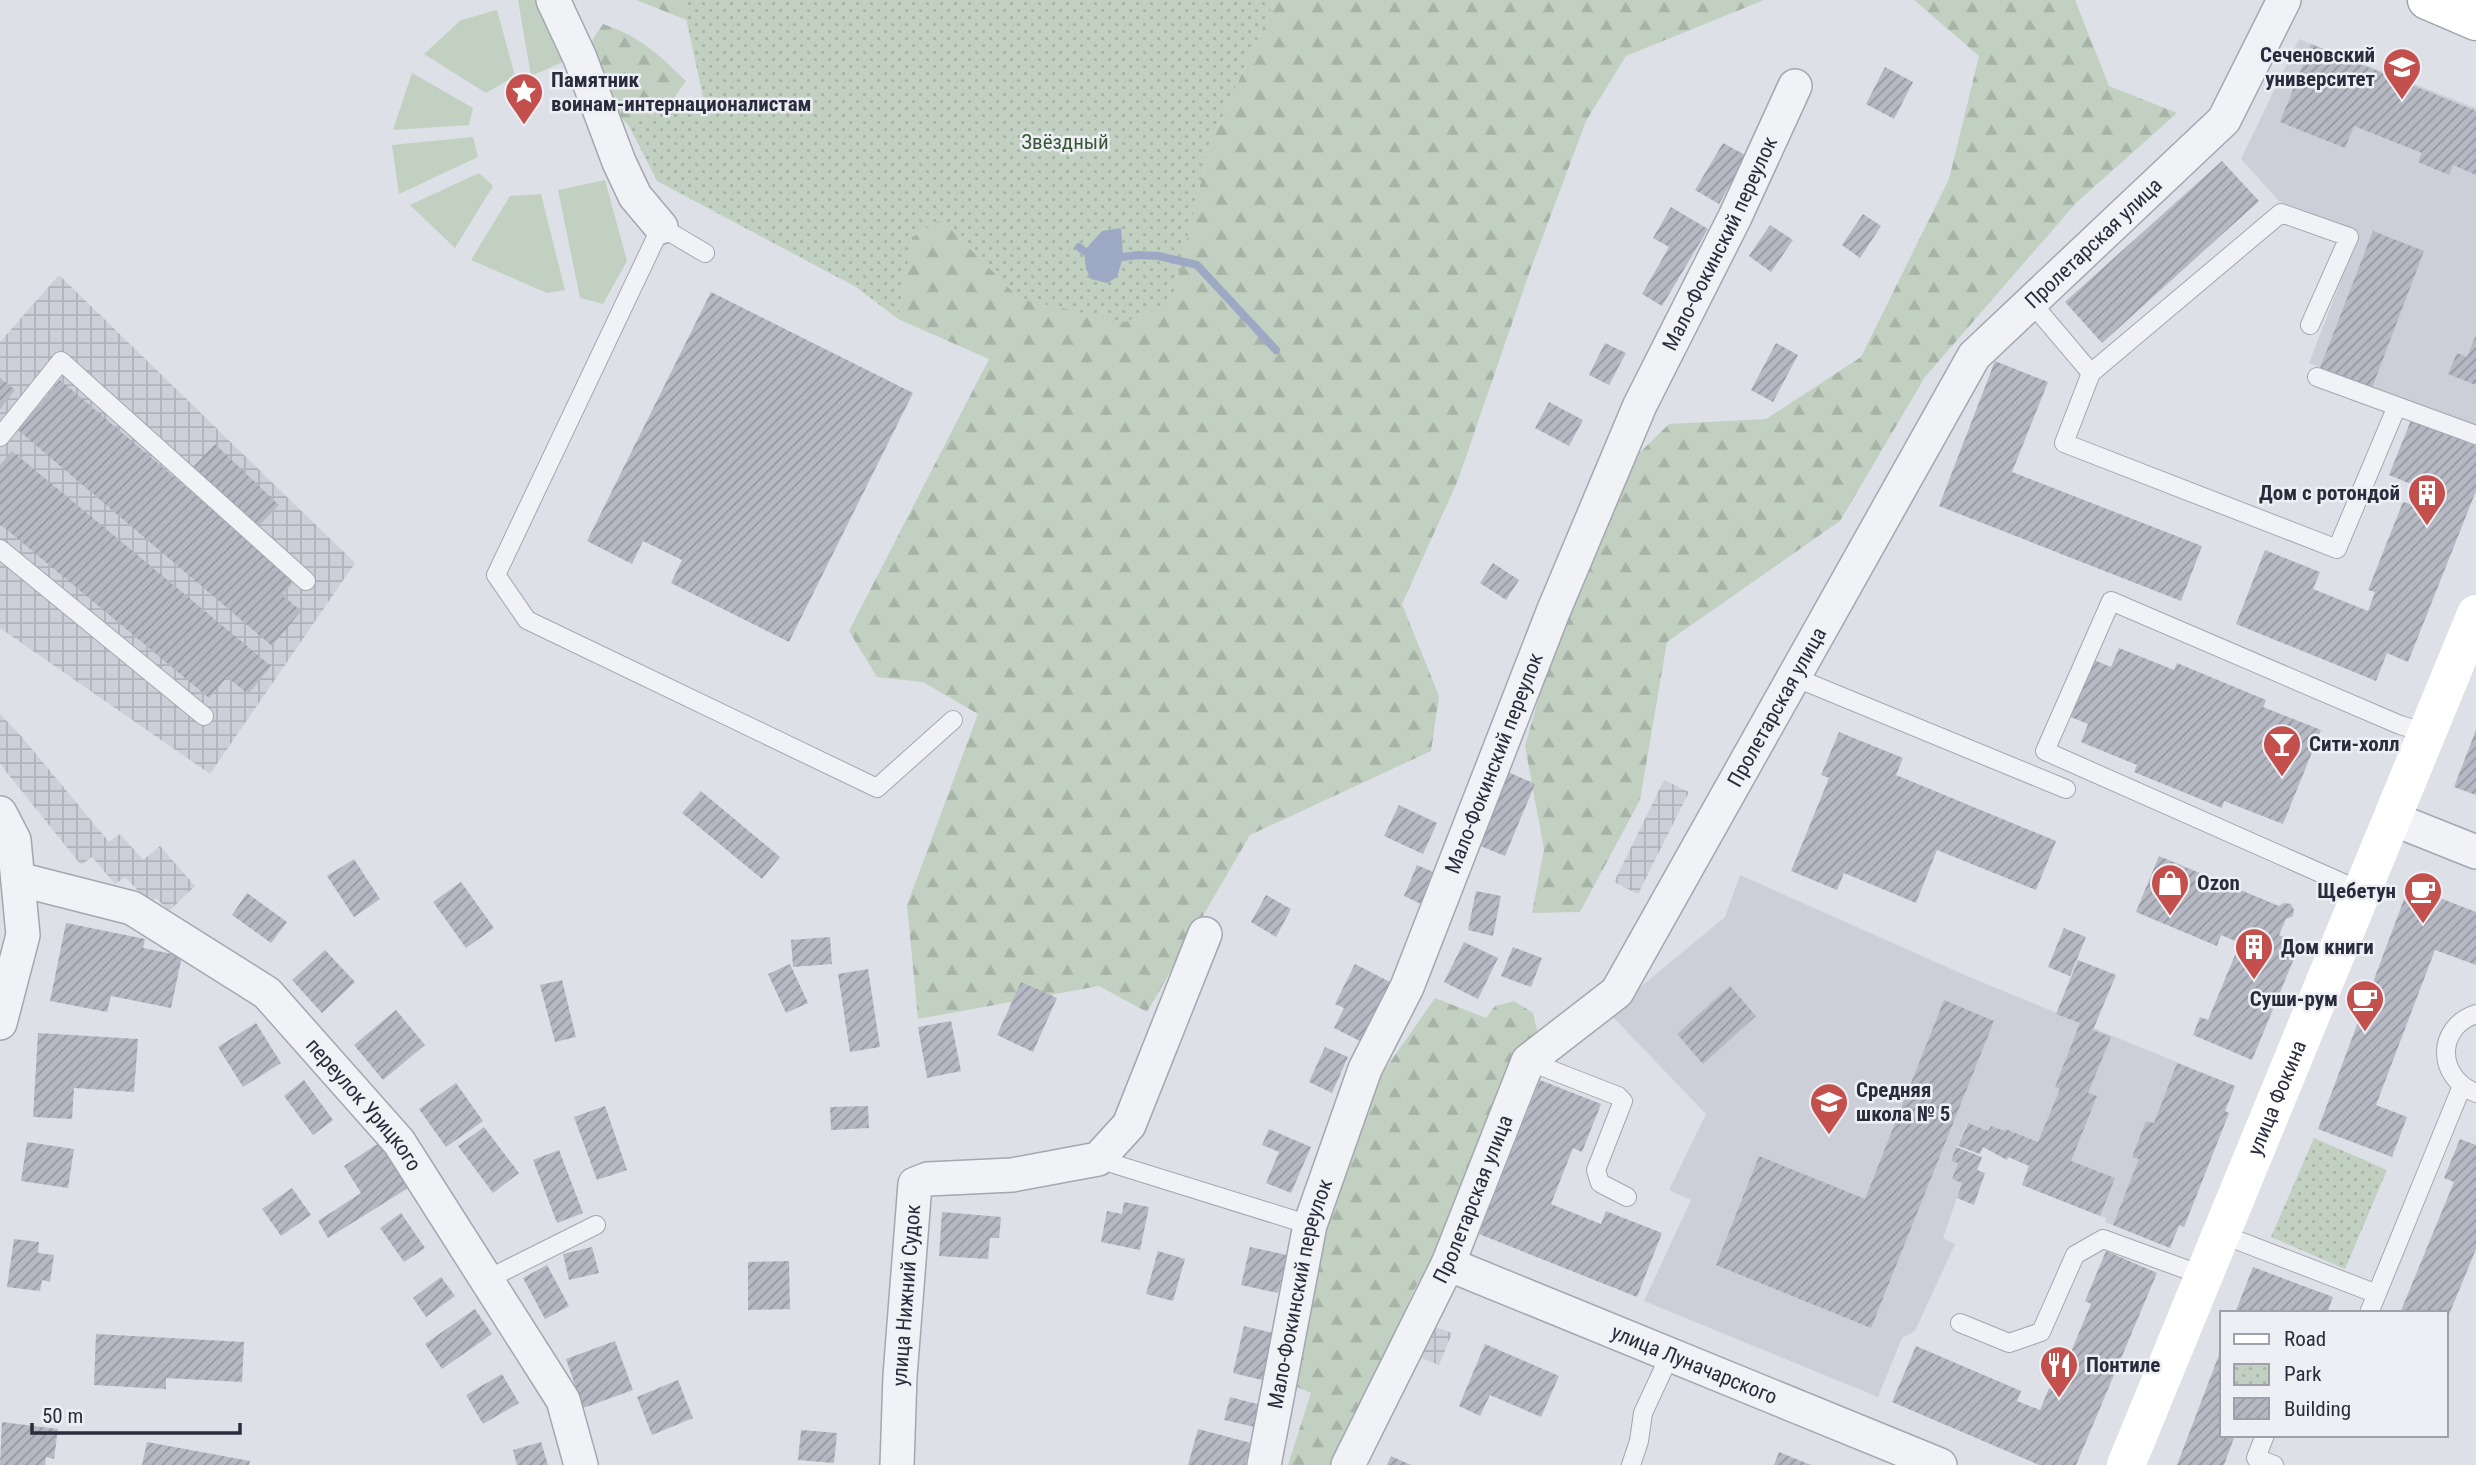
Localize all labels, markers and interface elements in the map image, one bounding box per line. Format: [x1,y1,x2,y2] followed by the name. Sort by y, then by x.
[2260,43,2375,91] place label: Сеченовский университет
[2381,46,2423,101] school or university icon: Сеченовский университет
[551,68,812,116] place label: Памятник воинам-интернационалистам
[503,71,545,126] place icon: Памятник воинам-интернационалистам
[1021,130,1109,154] park label: Звёздный
[1658,133,1782,355] street label: Мало-Фокинский переулок
[2020,173,2167,313] street label: Пролетарская улица
[2406,472,2448,527] building icon: Дом с ротондой
[2259,481,2400,505] place label: Дом с ротондой
[1723,623,1831,791] street label: Пролетарская улица
[1440,649,1548,877] street label: Мало-Фокинский переулок
[2261,723,2303,778] bar icon: Сити-холл
[2309,732,2399,756] place label: Сити-холл
[2149,862,2191,917] shop icon: Ozon
[2402,870,2444,925] cafe icon: Щебетун
[2197,871,2240,895] place label: Ozon
[2317,879,2396,903] place label: Щебетун
[2233,926,2275,981] building icon: Дом книги
[2281,935,2374,959] place label: Дом книги
[2344,978,2386,1033] cafe icon: Суши-рум
[2250,987,2338,1011] place label: Суши-рум
[301,1033,426,1175] street label: переулок Урицкого
[2243,1037,2311,1159] street label: улица Фокина
[1856,1078,1950,1126] place label: Средняя школа № 5
[1808,1081,1850,1136] school or university icon: Средняя школа № 5
[1428,1112,1517,1287] street label: Пролетарская улица
[1263,1176,1337,1411] street label: Мало-Фокинский переулок
[888,1204,925,1387] street label: улица Нижний Судок
[2220,1311,2448,1437] legend
[1608,1320,1781,1409] street label: улица Луначарского
[2284,1327,2326,1351] text: Road
[2038,1344,2080,1399] restaurant icon: Понтиле
[2086,1353,2160,1377] place label: Понтиле
[2284,1362,2322,1386] text: Park
[32,1392,240,1436] scale bar
[2284,1397,2351,1421] text: Building
[42,1404,83,1428] text: 50 m

